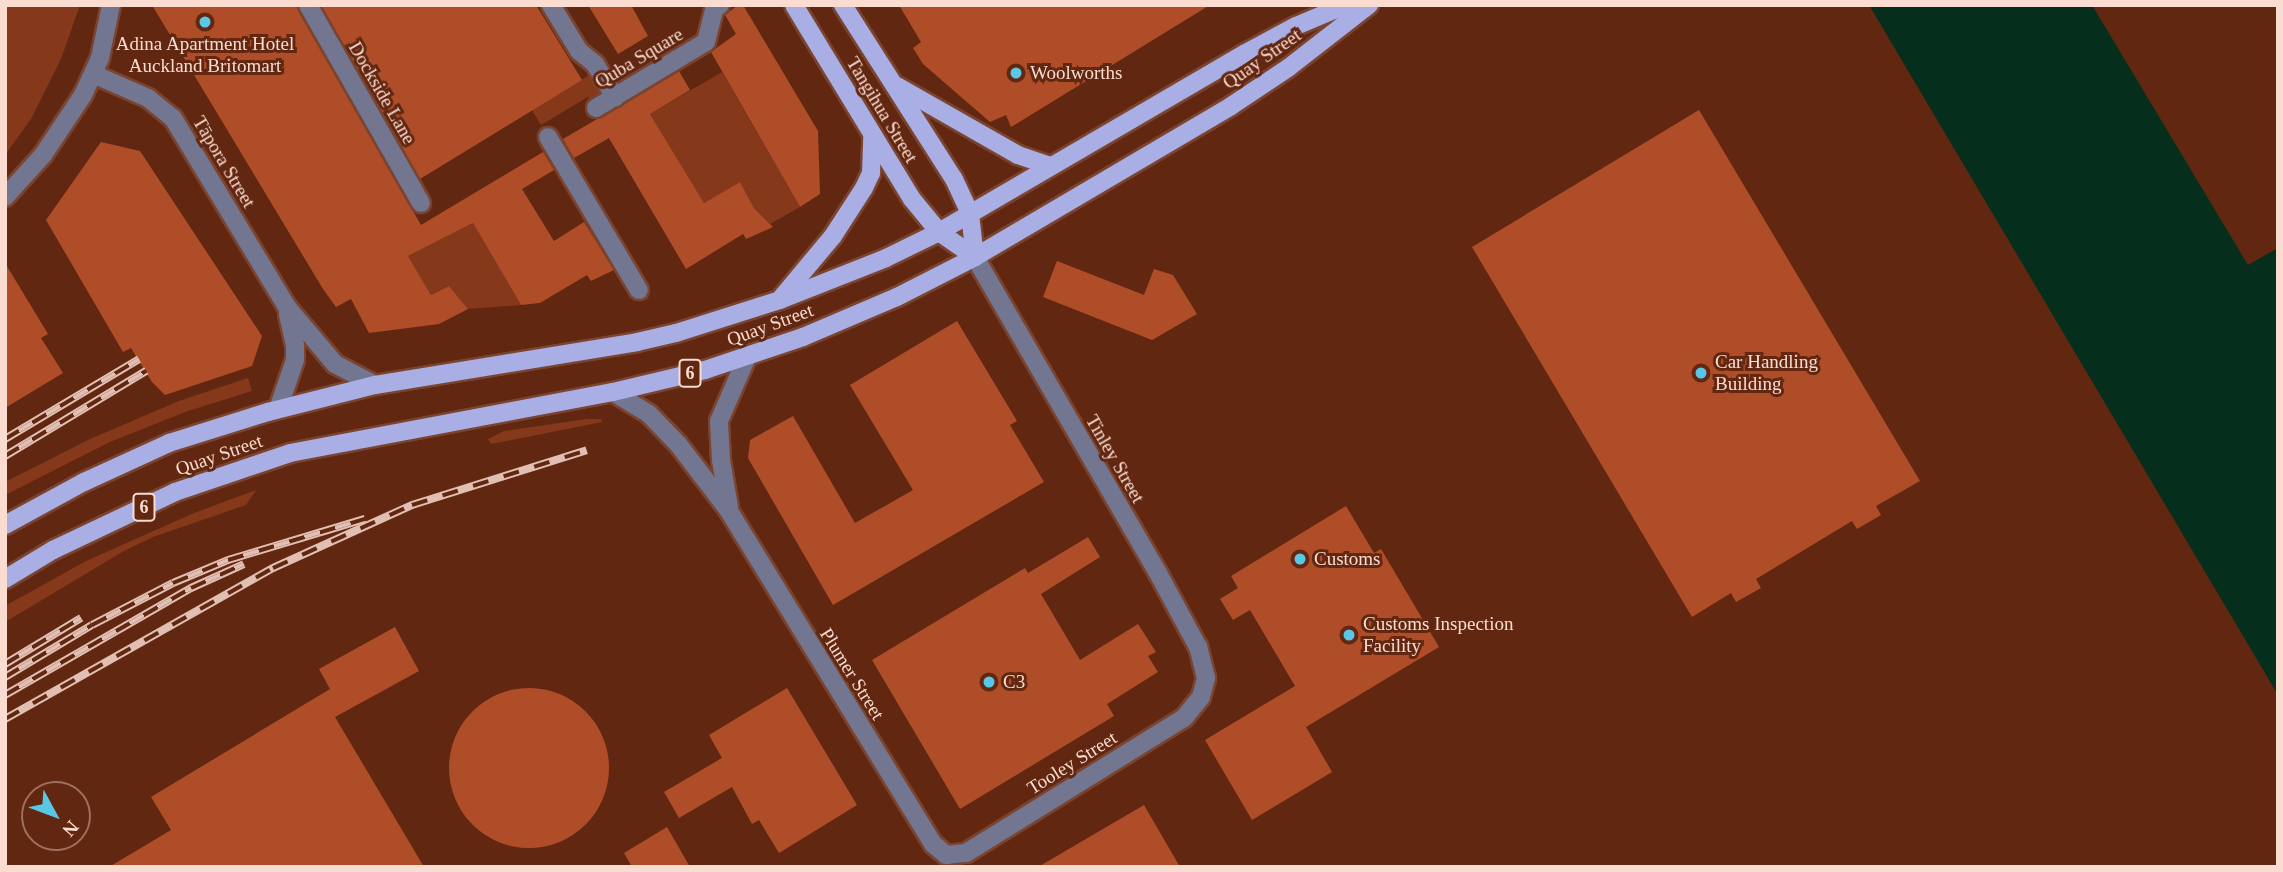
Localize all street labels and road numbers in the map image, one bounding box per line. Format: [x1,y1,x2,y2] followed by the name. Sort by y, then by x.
[591,23,687,93] street label: Quba Square
[1219,24,1305,94] street label: Quay Street
[344,38,420,148] street label: Dockside Lane
[841,53,923,167] street label: Tangihua Street
[188,112,260,212] street label: Tāpora Street
[724,299,816,351] street label: Quay Street
[678,358,702,388] road number: 6
[1081,411,1149,507] street label: Tinley Street
[173,430,265,480] street label: Quay Street
[132,492,156,522] road number: 6
[815,624,889,724] street label: Plumer Street
[1023,726,1121,800] street label: Tooley Street

